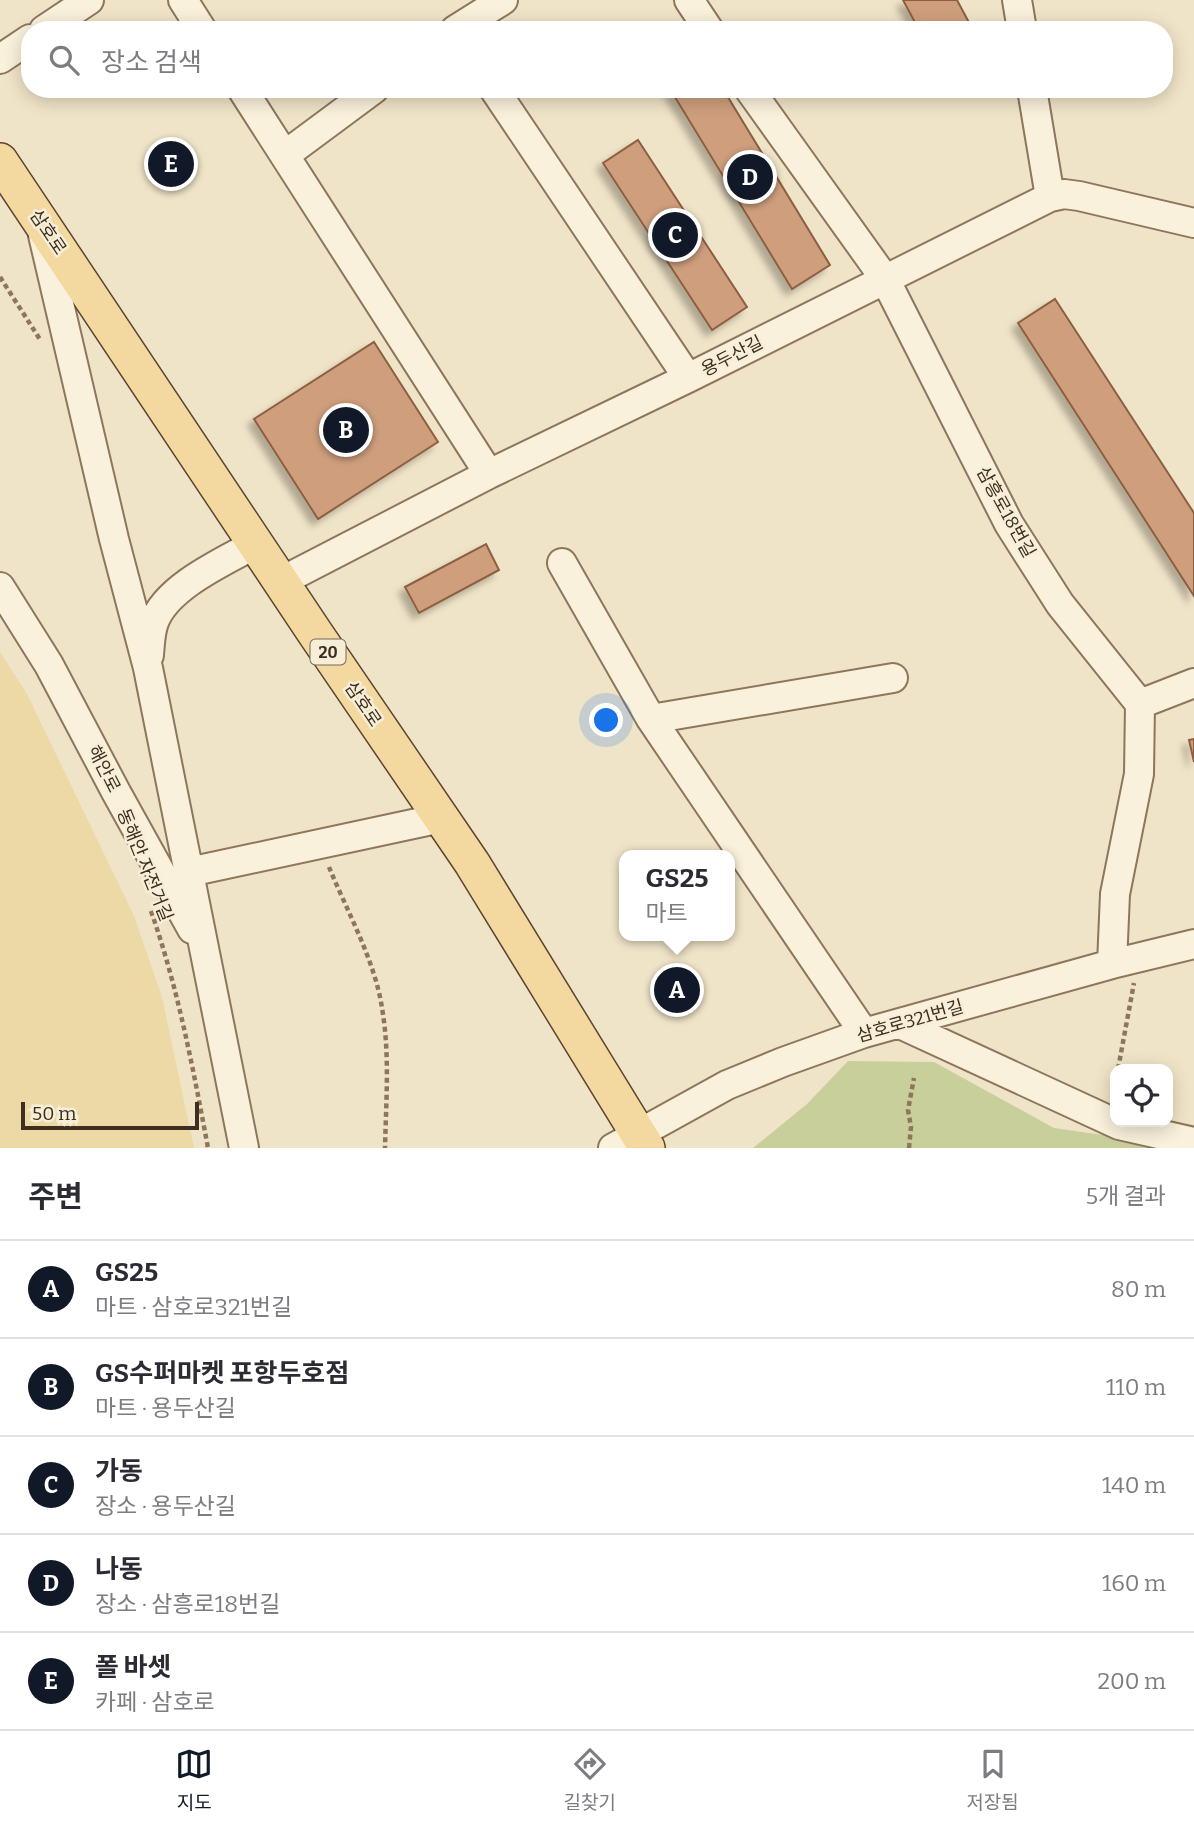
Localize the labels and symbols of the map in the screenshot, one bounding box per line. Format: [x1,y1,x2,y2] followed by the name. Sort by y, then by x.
[148,138,194,190] pin: E
[727,151,773,203] pin: D
[25,205,71,259] street label: 삼호로
[652,209,698,261] pin: C
[697,331,767,381] street label: 용두산길
[323,404,369,456] pin: B
[972,463,1040,561] street label: 삼흥로18번길
[310,639,346,664] road number: 20
[340,677,386,731] street label: 삼호로
[589,703,623,737] your location
[83,742,125,796] street label: 해안로
[112,805,178,925] street label: 동해안 자전거길
[654,964,700,1016] pin: A
[854,995,966,1047] street label: 삼호로321번길
[21,1099,200,1131] scale bar

